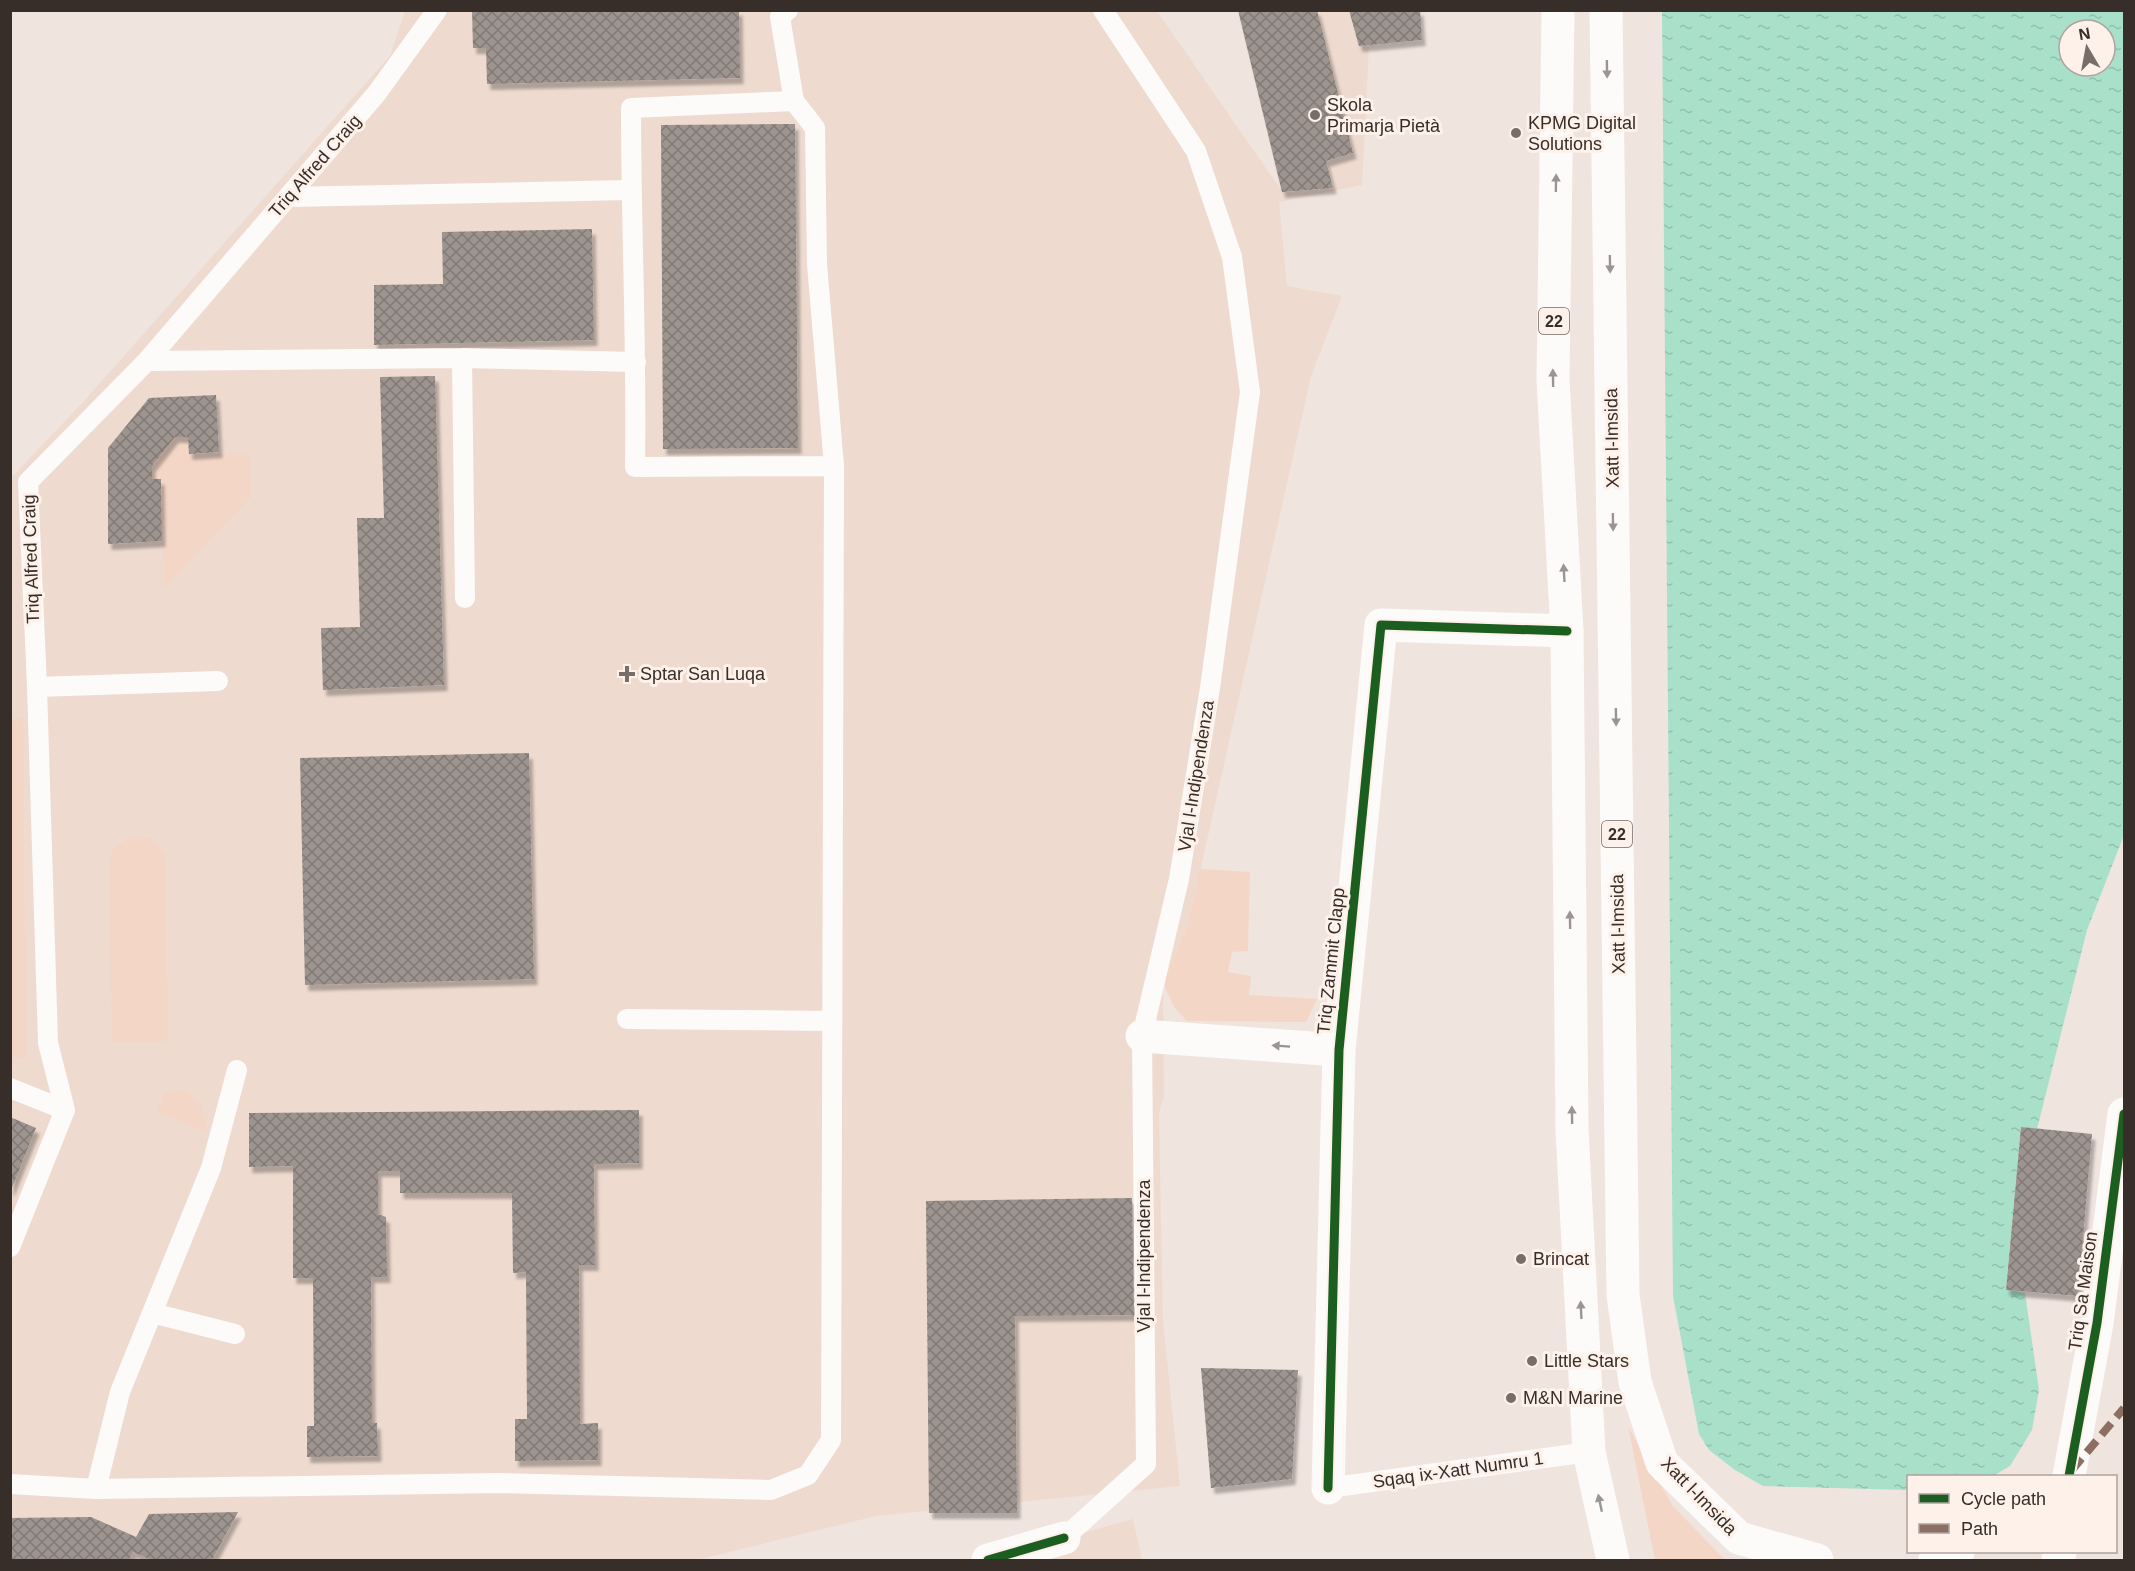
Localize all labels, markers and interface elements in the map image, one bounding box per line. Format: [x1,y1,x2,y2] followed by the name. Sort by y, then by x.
[2057,18,2117,78] north arrow
[2077,24,2092,43] text: N
[1602,59,1612,78] one-way arrow
[1327,95,1441,136] place label: Skola Primarja Pietà
[1308,108,1322,122] marker: Skola Primarja Pietà
[265,111,365,221] street label: Triq Alfred Craig
[1528,113,1636,154] place label: KPMG Digital Solutions
[1509,126,1523,140] marker: KPMG Digital Solutions
[1551,174,1560,193] one-way arrow
[1605,254,1615,273] one-way arrow
[1539,308,1569,334] road number: 22
[1548,368,1558,387] one-way arrow
[1601,387,1623,488] street label: Xatt l-Imsida
[19,494,43,624] street label: Triq Alfred Craig
[1608,512,1618,531] one-way arrow
[1559,563,1568,582] one-way arrow
[640,664,766,684] place label: Sptar San Luqa
[618,665,636,683] marker: Sptar San Luqa
[1174,698,1218,853] street label: Vjal l-Indipendenza
[1611,707,1621,726] one-way arrow
[1602,821,1632,847] road number: 22
[1607,873,1629,974] street label: Xatt l-Imsida
[1313,887,1349,1035] street label: Triq Zammit Clapp
[1565,911,1575,930] one-way arrow
[1271,1041,1290,1051] one-way arrow
[1567,1106,1576,1125] one-way arrow
[1134,1178,1154,1333] street label: Vjal l-Indipendenza
[2065,1230,2101,1352] street label: Triq Sa Maison
[1533,1249,1589,1269] place label: Brincat
[1514,1252,1528,1266] marker: Brincat
[1577,1300,1586,1319] one-way arrow
[1544,1351,1629,1371] place label: Little Stars
[1525,1354,1539,1368] marker: Little Stars
[1523,1388,1623,1408] place label: M&N Marine
[1504,1391,1518,1405] marker: M&N Marine
[1371,1448,1545,1492] street label: Sqaq ix-Xatt Numru 1
[1657,1453,1742,1540] street label: Xatt l-Imsida
[1907,1475,2117,1553] legend
[1961,1489,2046,1509] text: Cycle path
[1595,1494,1605,1513] one-way arrow
[1961,1519,1998,1539] text: Path

